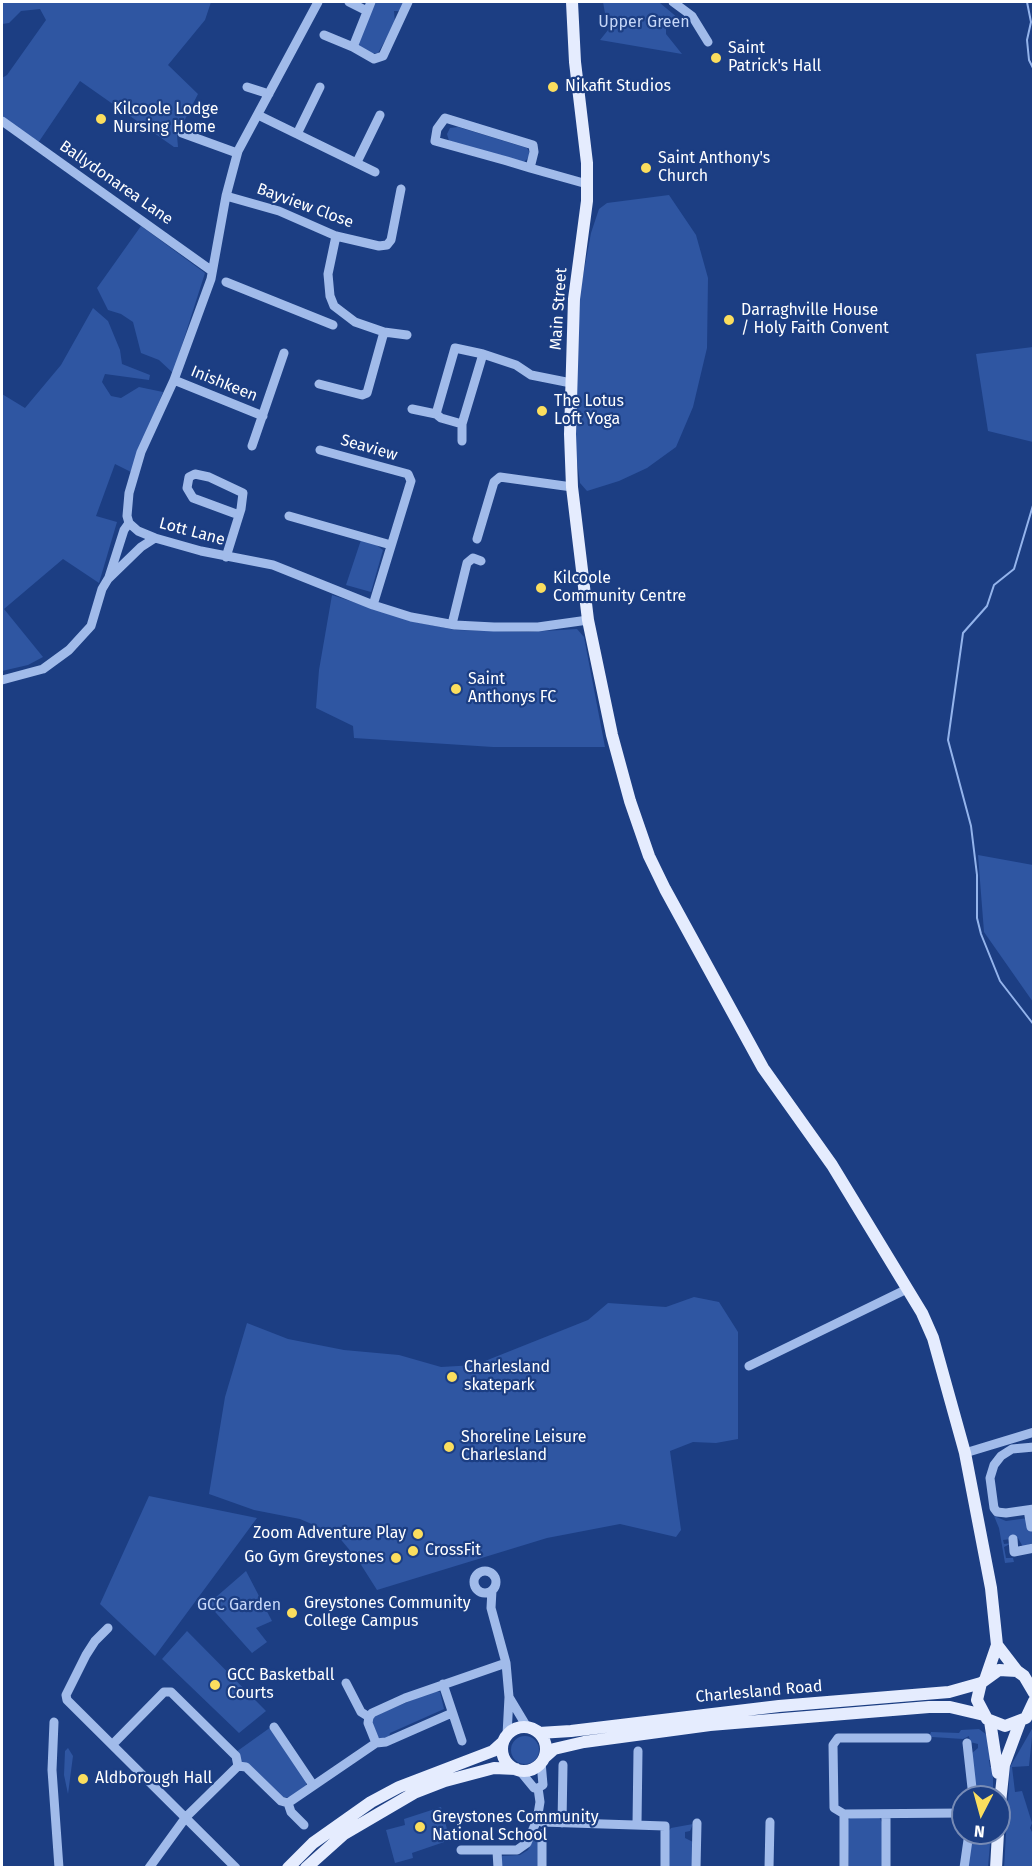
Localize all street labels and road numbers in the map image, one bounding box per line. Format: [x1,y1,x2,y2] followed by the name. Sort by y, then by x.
[56,137,176,229] street label: Ballydonarea Lane
[254,180,356,232] street label: Bayview Close
[547,267,571,351] street label: Main Street
[188,362,260,406] street label: Inishkeen
[338,431,400,465] street label: Seaview
[157,514,227,550] street label: Lott Lane
[695,1677,823,1707] street label: Charlesland Road

